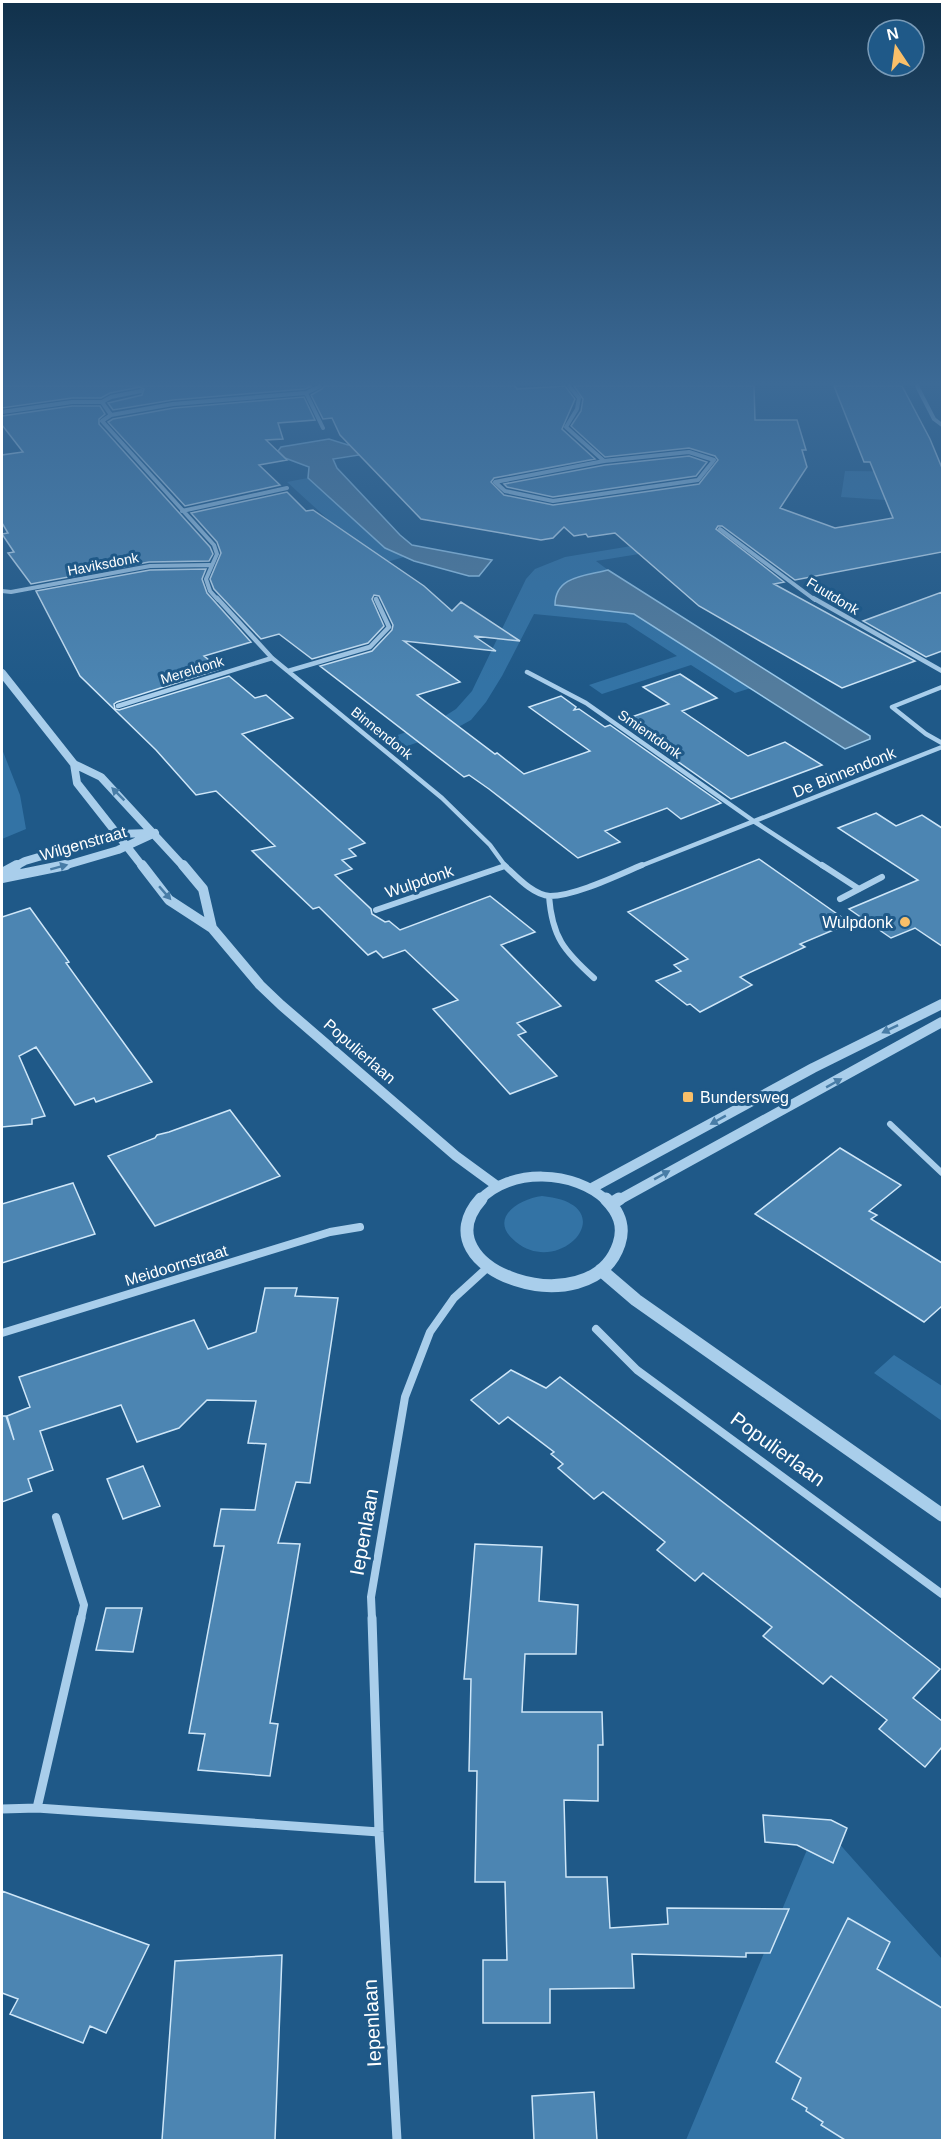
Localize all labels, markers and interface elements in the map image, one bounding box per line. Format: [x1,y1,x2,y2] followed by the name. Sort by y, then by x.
[866,18,926,78] north arrow
[885,24,900,43] text: N
[66,549,141,579] street label: Haviksdonk
[804,574,863,618] street label: Fuutdonk
[158,653,227,687] street label: Mereldonk
[348,704,417,763] street label: Binnendonk
[615,706,686,762] street label: Smientdonk
[790,744,899,801] street label: De Binnendonk
[111,786,125,801] one-way arrow
[38,823,129,864] street label: Wilgenstraat
[50,862,68,872] one-way arrow
[383,862,456,901] street label: Wulpdonk
[158,886,171,901] one-way arrow
[822,914,894,931] place label: Wulpdonk
[898,915,912,929] marker: Wulpdonk
[321,1016,399,1087] street label: Populierlaan
[881,1024,899,1034] one-way arrow
[826,1077,842,1088] one-way arrow
[700,1089,789,1106] place label: Bundersweg
[681,1090,695,1104] marker: Bundersweg
[709,1115,726,1125] one-way arrow
[654,1170,671,1180] one-way arrow
[123,1242,230,1289] street label: Meidoornstraat
[727,1407,829,1491] street label: Populierlaan
[346,1487,382,1577] street label: Iepenlaan
[359,1979,385,2067] street label: Iepenlaan

